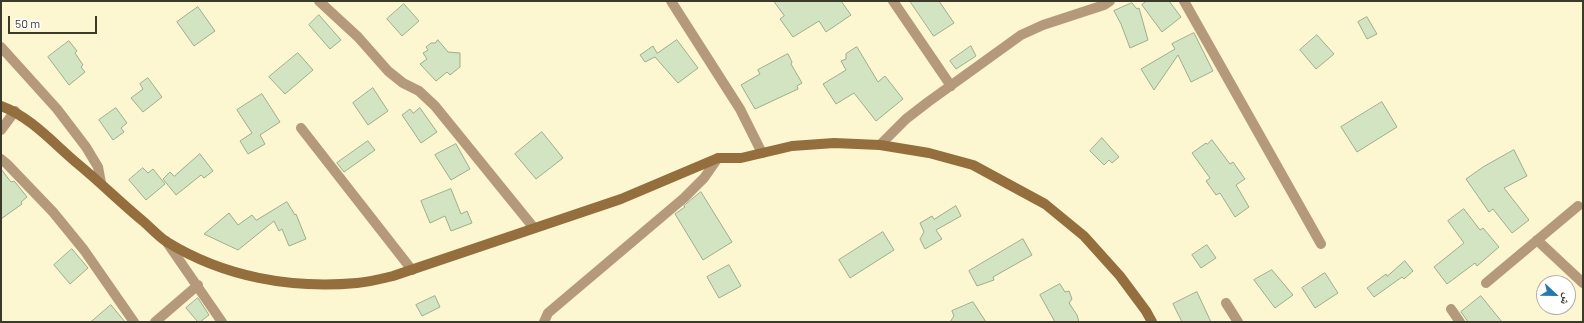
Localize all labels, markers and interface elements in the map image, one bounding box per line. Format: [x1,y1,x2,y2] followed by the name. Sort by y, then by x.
[10,8,99,34] scale bar
[15,16,40,30] text: 50 m
[1536,275,1576,315] north arrow
[1558,291,1575,307] text: ش

